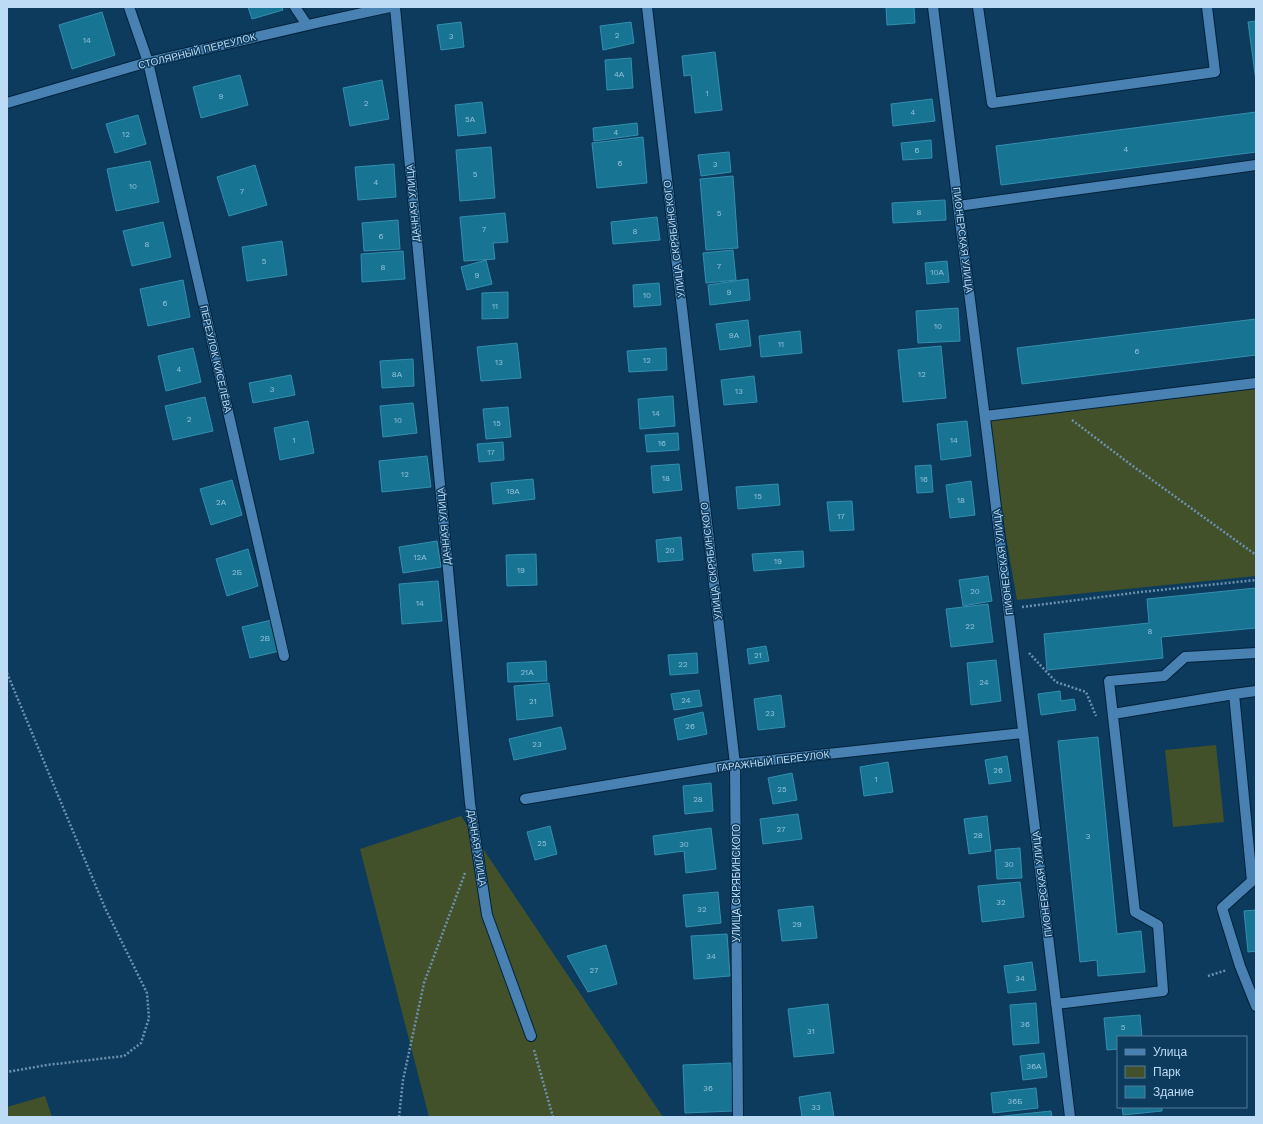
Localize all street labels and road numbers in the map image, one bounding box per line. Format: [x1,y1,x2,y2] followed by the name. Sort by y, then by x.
[137,30,257,71] street label: СТОЛЯРНЫЙ ПЕРЕУЛОК
[404,163,422,242] street label: ДАЧНАЯ УЛИЦА
[661,179,687,298] street label: УЛИЦА СКРЯБИНСКОГО
[951,186,975,294] street label: ПИОНЕРСКАЯ УЛИЦА
[198,304,234,414] street label: ПЕРЕУЛОК КИСЕЛЁВА
[435,486,453,565] street label: ДАЧНАЯ УЛИЦА
[698,501,724,620] street label: УЛИЦА СКРЯБИНСКОГО
[991,508,1015,616] street label: ПИОНЕРСКАЯ УЛИЦА
[716,748,830,773] street label: ГАРАЖНЫЙ ПЕРЕУЛОК
[465,809,489,888] street label: ДАЧНАЯ УЛИЦА
[731,824,742,942] street label: УЛИЦА СКРЯБИНСКОГО
[1030,830,1054,938] street label: ПИОНЕРСКАЯ УЛИЦА

